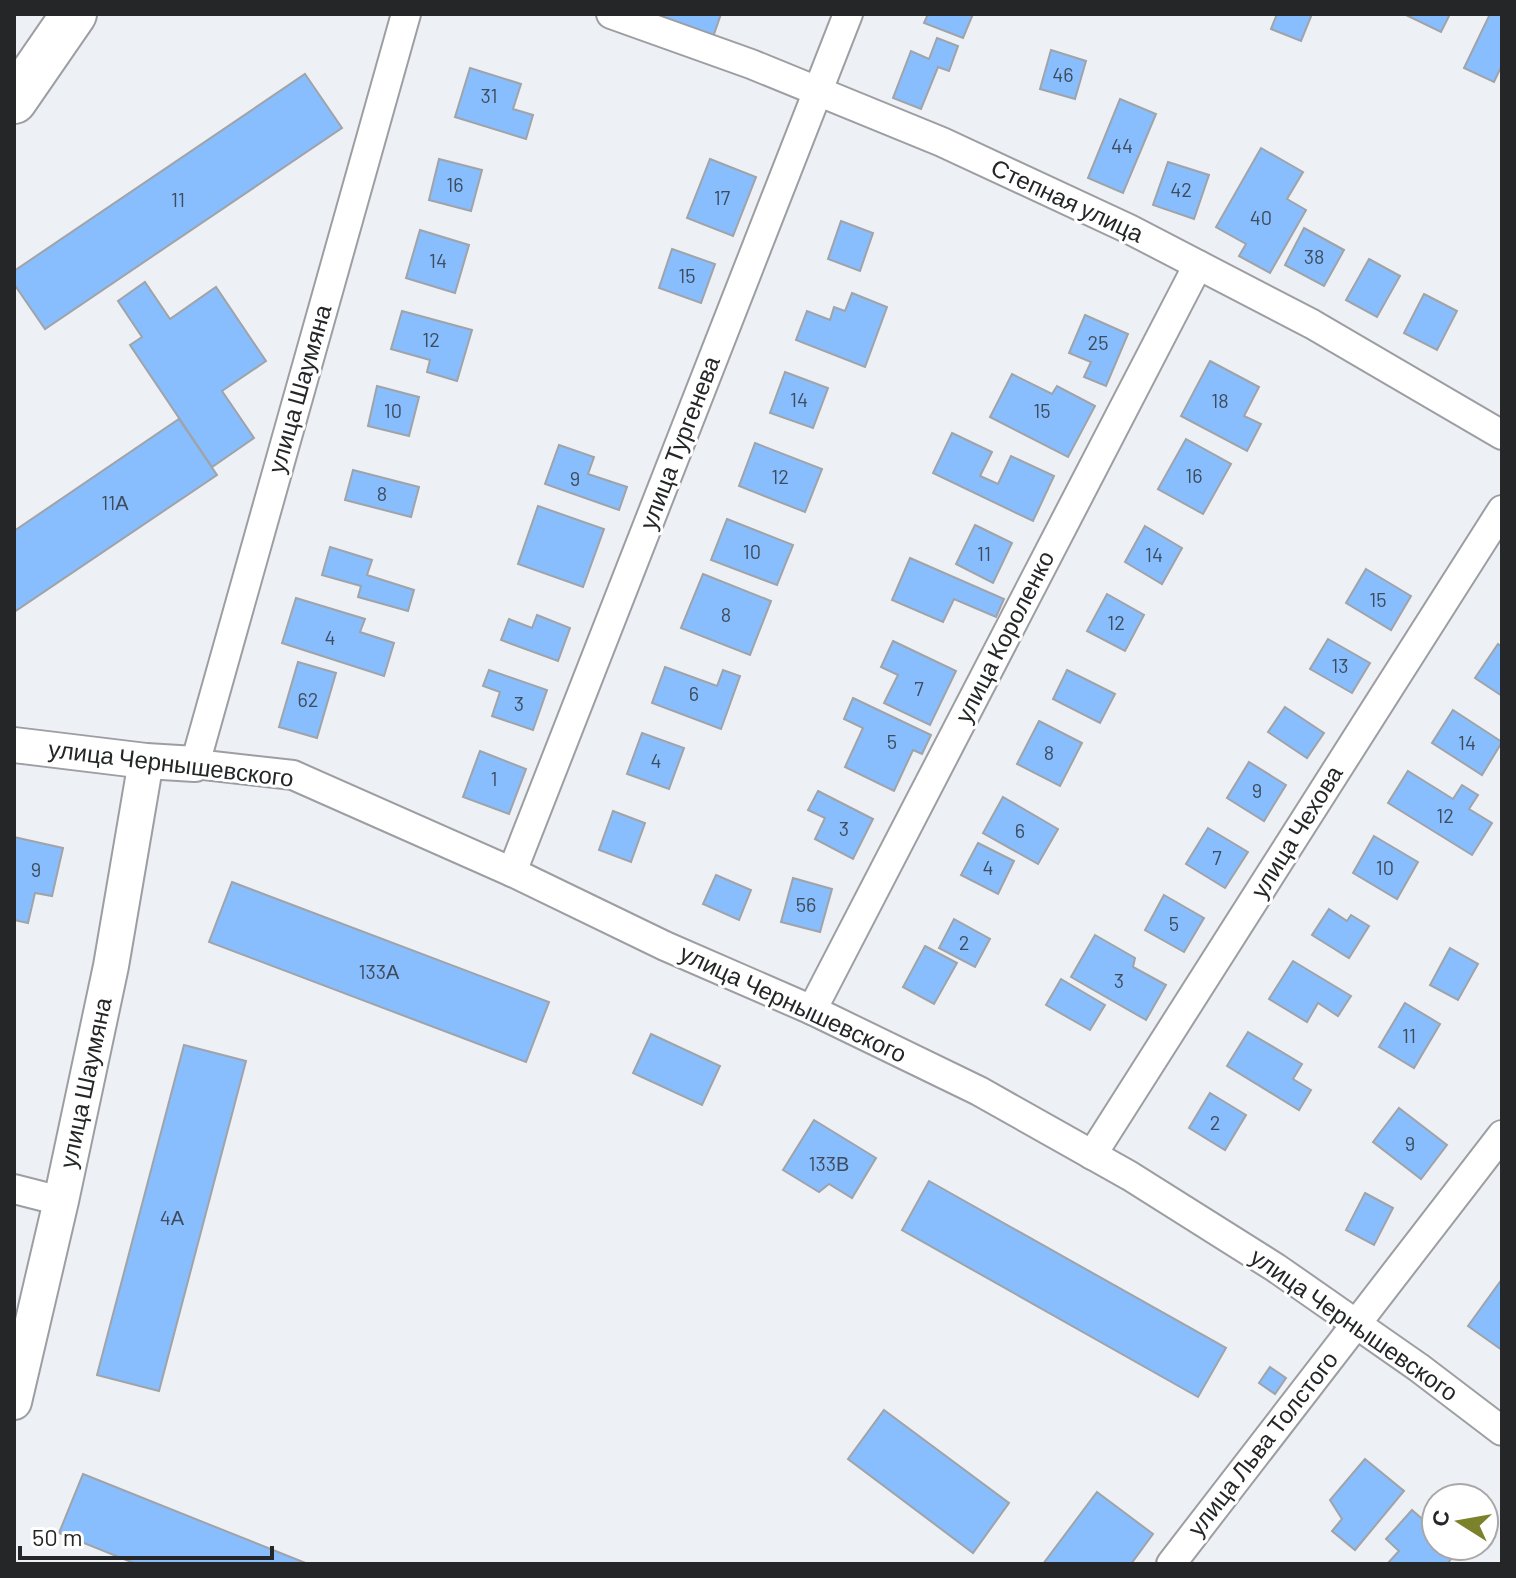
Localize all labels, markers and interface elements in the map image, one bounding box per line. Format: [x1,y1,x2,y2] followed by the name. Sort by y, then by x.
[1052,62,1074,86] house number: 46
[480,83,498,107] house number: 31
[1111,133,1133,157] house number: 44
[987,152,1149,248] street label: Степная улица
[446,172,464,196] house number: 16
[1170,177,1192,201] house number: 42
[714,185,731,209] house number: 17
[171,187,185,211] house number: 11
[1250,205,1272,229] house number: 40
[1304,244,1324,268] house number: 38
[429,248,447,272] house number: 14
[678,263,696,287] house number: 15
[261,300,337,476] street label: улица Шаумяна
[422,327,440,351] house number: 12
[1088,330,1109,354] house number: 25
[632,351,725,533] street label: улица Тургенева
[790,387,808,411] house number: 14
[1211,388,1229,412] house number: 18
[384,398,402,422] house number: 10
[1033,398,1051,422] house number: 15
[1185,463,1203,487] house number: 16
[771,464,789,488] house number: 12
[570,466,580,490] house number: 9
[377,481,387,505] house number: 8
[101,490,129,514] house number: 11А
[743,539,761,563] house number: 10
[977,541,991,565] house number: 11
[1145,542,1163,566] house number: 14
[948,546,1059,727] street label: улица Короленко
[1369,587,1387,611] house number: 15
[721,602,731,626] house number: 8
[1107,610,1125,634] house number: 12
[324,625,336,649] house number: 4
[1331,653,1349,677] house number: 13
[914,676,924,700] house number: 7
[689,681,699,705] house number: 6
[297,687,319,711] house number: 62
[514,691,524,715] house number: 3
[887,729,897,753] house number: 5
[1458,730,1476,754] house number: 14
[47,733,295,792] street label: улица Чернышевского
[1044,740,1054,764] house number: 8
[650,748,662,772] house number: 4
[1244,759,1348,903] street label: улица Чехова
[491,766,498,790] house number: 1
[1252,778,1262,802] house number: 9
[1436,803,1454,827] house number: 12
[839,816,849,840] house number: 3
[1015,818,1025,842] house number: 6
[1212,845,1222,869] house number: 7
[982,855,994,879] house number: 4
[1376,855,1394,879] house number: 10
[31,857,41,881] house number: 9
[796,892,816,916] house number: 56
[1169,911,1179,935] house number: 5
[959,930,969,954] house number: 2
[676,937,912,1068] street label: улица Чернышевского
[359,959,400,983] house number: 133А
[1114,968,1124,992] house number: 3
[52,994,117,1171] street label: улица Шаумяна
[1402,1023,1416,1047] house number: 11
[1210,1110,1220,1134] house number: 2
[1405,1131,1415,1155] house number: 9
[809,1151,849,1175] house number: 133В
[160,1205,185,1229] house number: 4А
[1245,1241,1464,1406] street label: улица Чернышевского
[1181,1345,1343,1541] street label: улица Льва Толстого
[1420,1482,1500,1562] north arrow
[1425,1508,1454,1528] text: С
[20,1510,272,1560] scale bar
[32,1522,83,1551] text: 50 m

